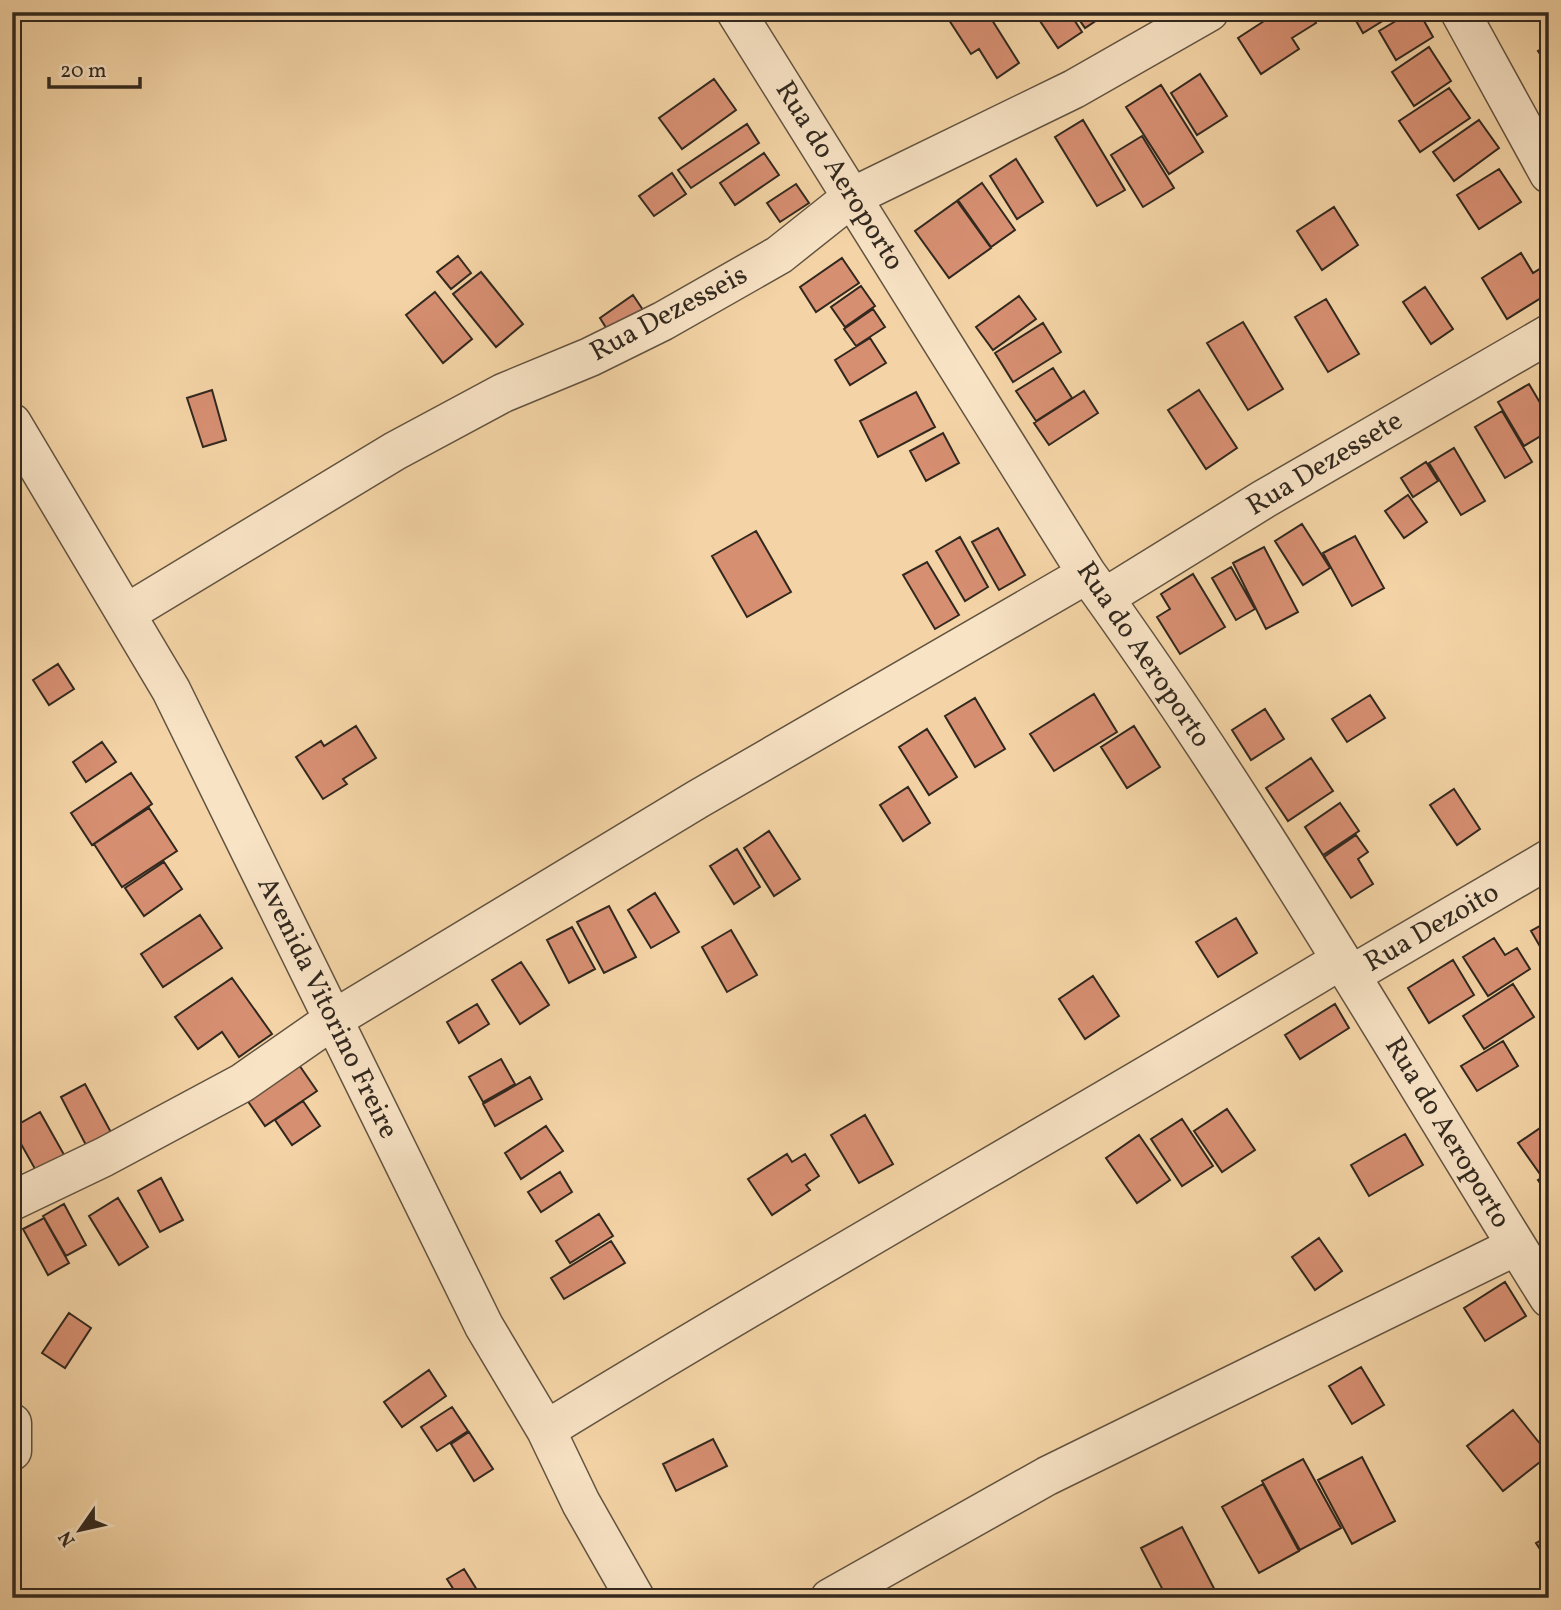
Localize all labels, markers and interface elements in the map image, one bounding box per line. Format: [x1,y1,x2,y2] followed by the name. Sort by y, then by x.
[49,46,140,90] scale bar
[60,57,106,86] text: 20 m
[765,74,913,278] street label: Rua do Aeroporto
[583,256,755,372] street label: Rua Dezesseis
[1240,402,1410,526] street label: Rua Dezessete
[1066,554,1220,756] street label: Rua do Aeroporto
[247,871,407,1145] street label: Avenida Vitorino Freire
[1357,874,1507,982] street label: Rua Dezoito
[1374,1030,1520,1236] street label: Rua do Aeroporto
[46,1494,116,1564] north arrow
[53,1525,82,1551] text: N

